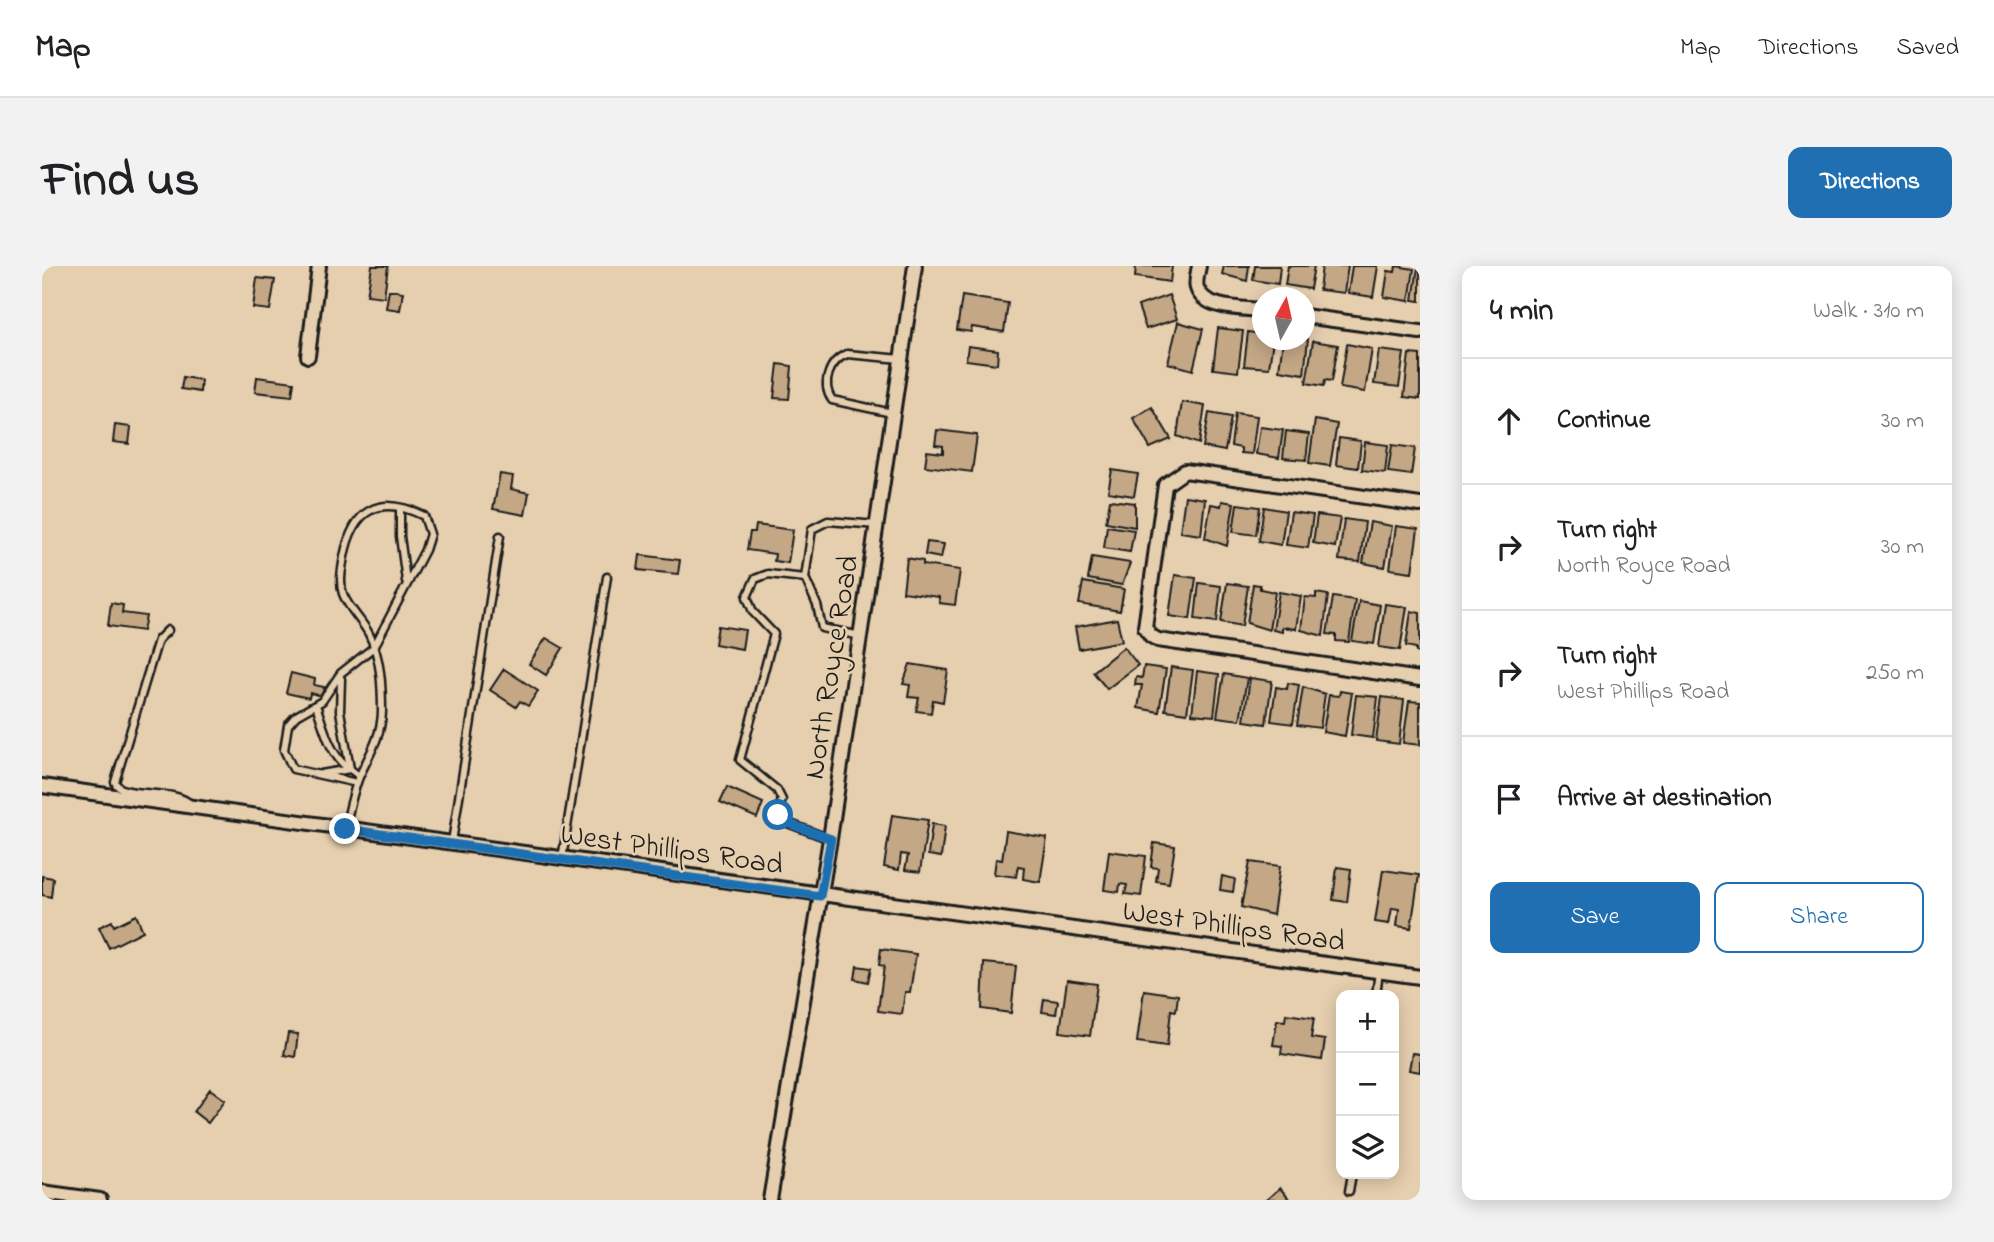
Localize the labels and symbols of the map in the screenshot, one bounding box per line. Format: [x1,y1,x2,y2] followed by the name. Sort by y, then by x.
[1252,287,1315,350] north arrow
[794,552,872,783] street label: North Royce Road
[762,799,793,830] route start
[329,813,360,844] route end
[557,814,786,888] street label: West Phillips Road
[1119,891,1348,965] street label: West Phillips Road

